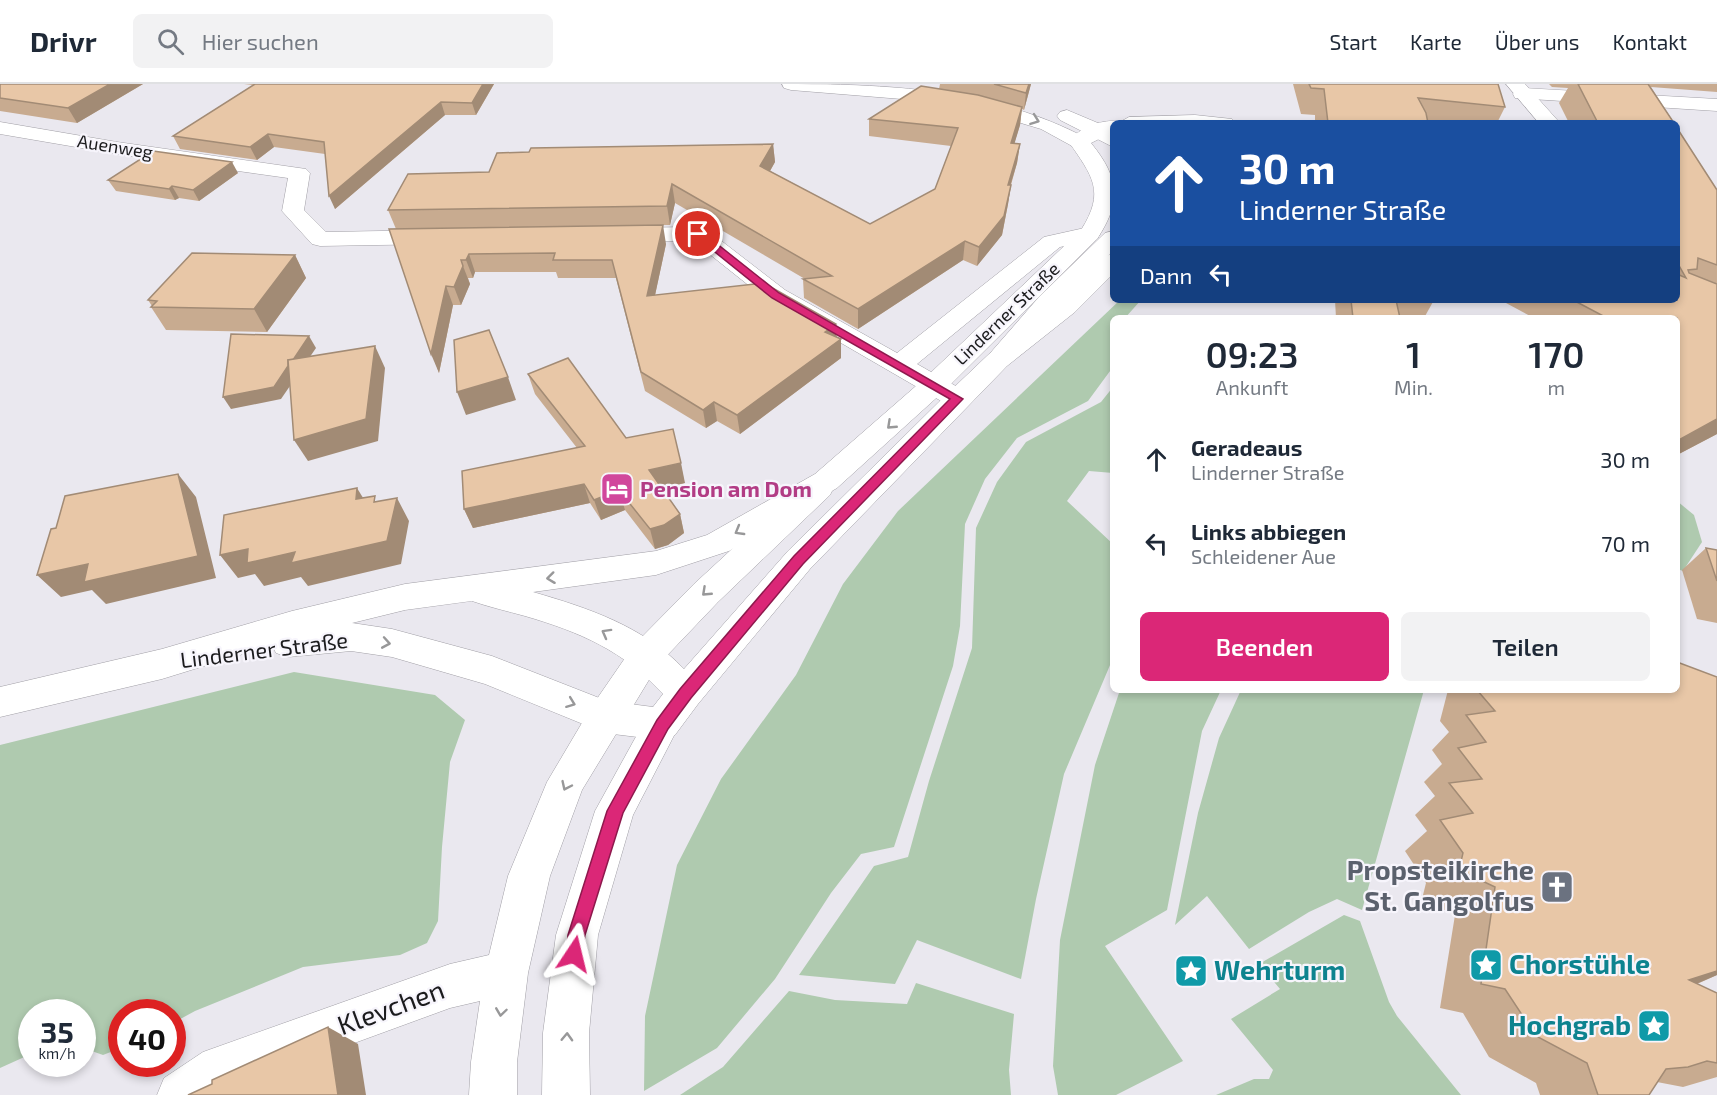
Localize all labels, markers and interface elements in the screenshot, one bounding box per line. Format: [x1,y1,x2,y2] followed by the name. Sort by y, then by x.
[133,14,553,68] search box
[30,24,97,58] text: Drivr
[154,25,187,58] icon: search
[202,28,319,54] text: Hier suchen
[1330,29,1377,54] text: Start
[1410,29,1462,54] text: Karte
[1495,29,1580,54] text: Über uns
[1613,29,1687,54] text: Kontakt
[1029,113,1040,126] one-way arrow
[76,129,154,163] street label: Auenweg
[1239,142,1335,192] text: 30 m
[1140,144,1218,222] icon: ahead
[1239,193,1446,225] text: Linderner Straße
[672,208,723,259] pin
[681,217,714,250] icon: arrive
[949,257,1064,369] street label: Linderner Straße
[1204,258,1237,291] icon: left
[1140,262,1192,288] text: Dann
[1206,332,1299,375] text: 09:23
[1406,332,1421,375] text: 1
[1528,332,1584,375] text: 170
[1216,375,1288,399] text: Ankunft
[1394,375,1433,399] text: Min.
[1548,375,1565,399] text: m
[887,417,898,428] one-way arrow
[1191,434,1302,460] text: Geradeaus
[1140,443,1173,476] icon: ahead
[1600,446,1650,472] text: 30 m
[1191,460,1344,484] text: Linderner Straße
[599,471,635,507] hotel icon: Pension am Dom
[640,475,812,501] place label: Pension am Dom
[1191,518,1346,544] text: Links abbiegen
[734,524,745,535] one-way arrow
[1140,527,1173,560] icon: left
[1601,530,1650,556] text: 70 m
[1191,544,1336,568] text: Schleidener Aue
[546,571,556,583] one-way arrow
[702,585,713,596] one-way arrow
[1140,612,1389,681] button: Beenden
[1401,612,1650,681] button: Teilen
[179,626,349,672] street label: Linderner Straße
[602,629,612,640] one-way arrow
[381,636,391,648] one-way arrow
[565,696,576,708] one-way arrow
[561,779,573,790] one-way arrow
[1347,853,1534,916] place label: Propsteikirche St. Gangolfus
[1539,869,1575,905] church icon: Propsteikirche St. Gangolfus
[542,922,606,986] position arrow
[1468,947,1504,983] place icon: Chorstühle
[1509,947,1650,979] place label: Chorstühle
[1173,953,1209,989] place icon: Wehrturm
[1214,953,1345,985] place label: Wehrturm
[332,972,448,1040] street label: Klevchen
[108,999,186,1077] speed limit sign: 40
[495,1008,507,1017] one-way arrow
[1508,1008,1631,1040] place label: Hochgrab
[1636,1008,1672,1044] place icon: Hochgrab
[40,1013,74,1049] text: 35
[560,1032,573,1041] one-way arrow
[38,1044,76,1062] text: km/h

